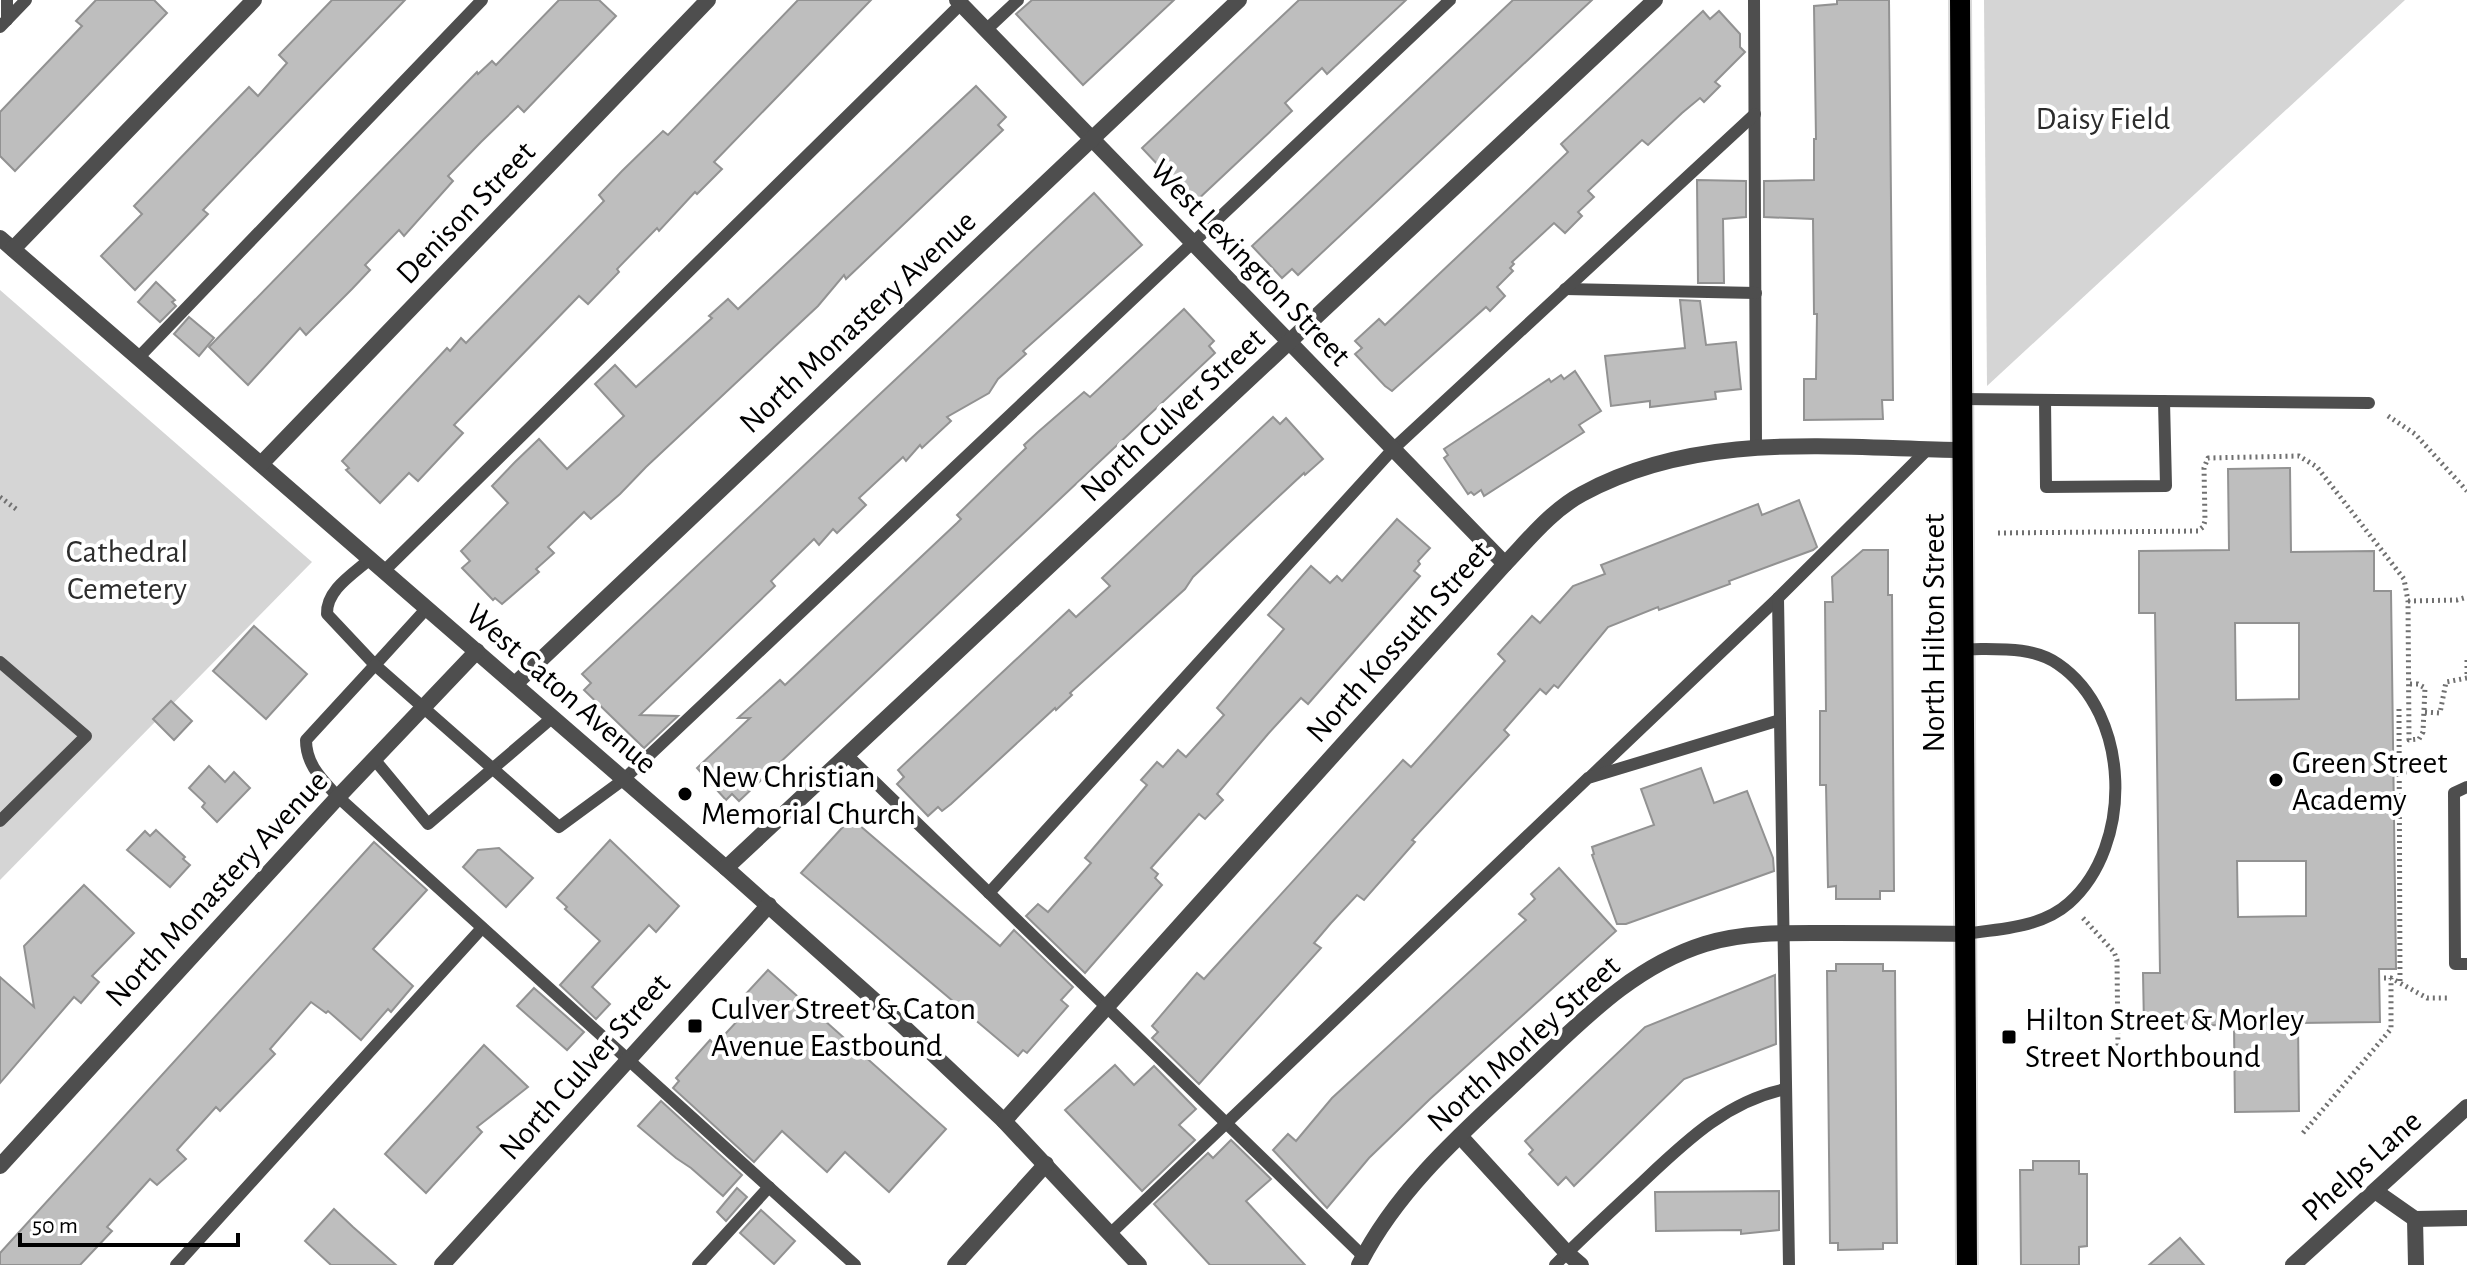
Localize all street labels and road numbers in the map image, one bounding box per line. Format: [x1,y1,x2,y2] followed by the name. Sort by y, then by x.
[390,135,541,290] street label: Denison Street
[1144,153,1357,372] street label: West Lexington Street
[734,204,982,439] street label: North Monastery Avenue
[1075,322,1271,508] street label: North Culver Street
[1918,514,1950,752] street label: North Hilton Street
[1300,535,1497,749] street label: North Kossuth Street
[460,598,663,780] street label: West Caton Avenue
[99,765,334,1013] street label: North Monastery Avenue
[1421,949,1626,1138] street label: North Morley Street
[493,967,676,1166] street label: North Culver Street
[2296,1104,2428,1227] street label: Phelps Lane

